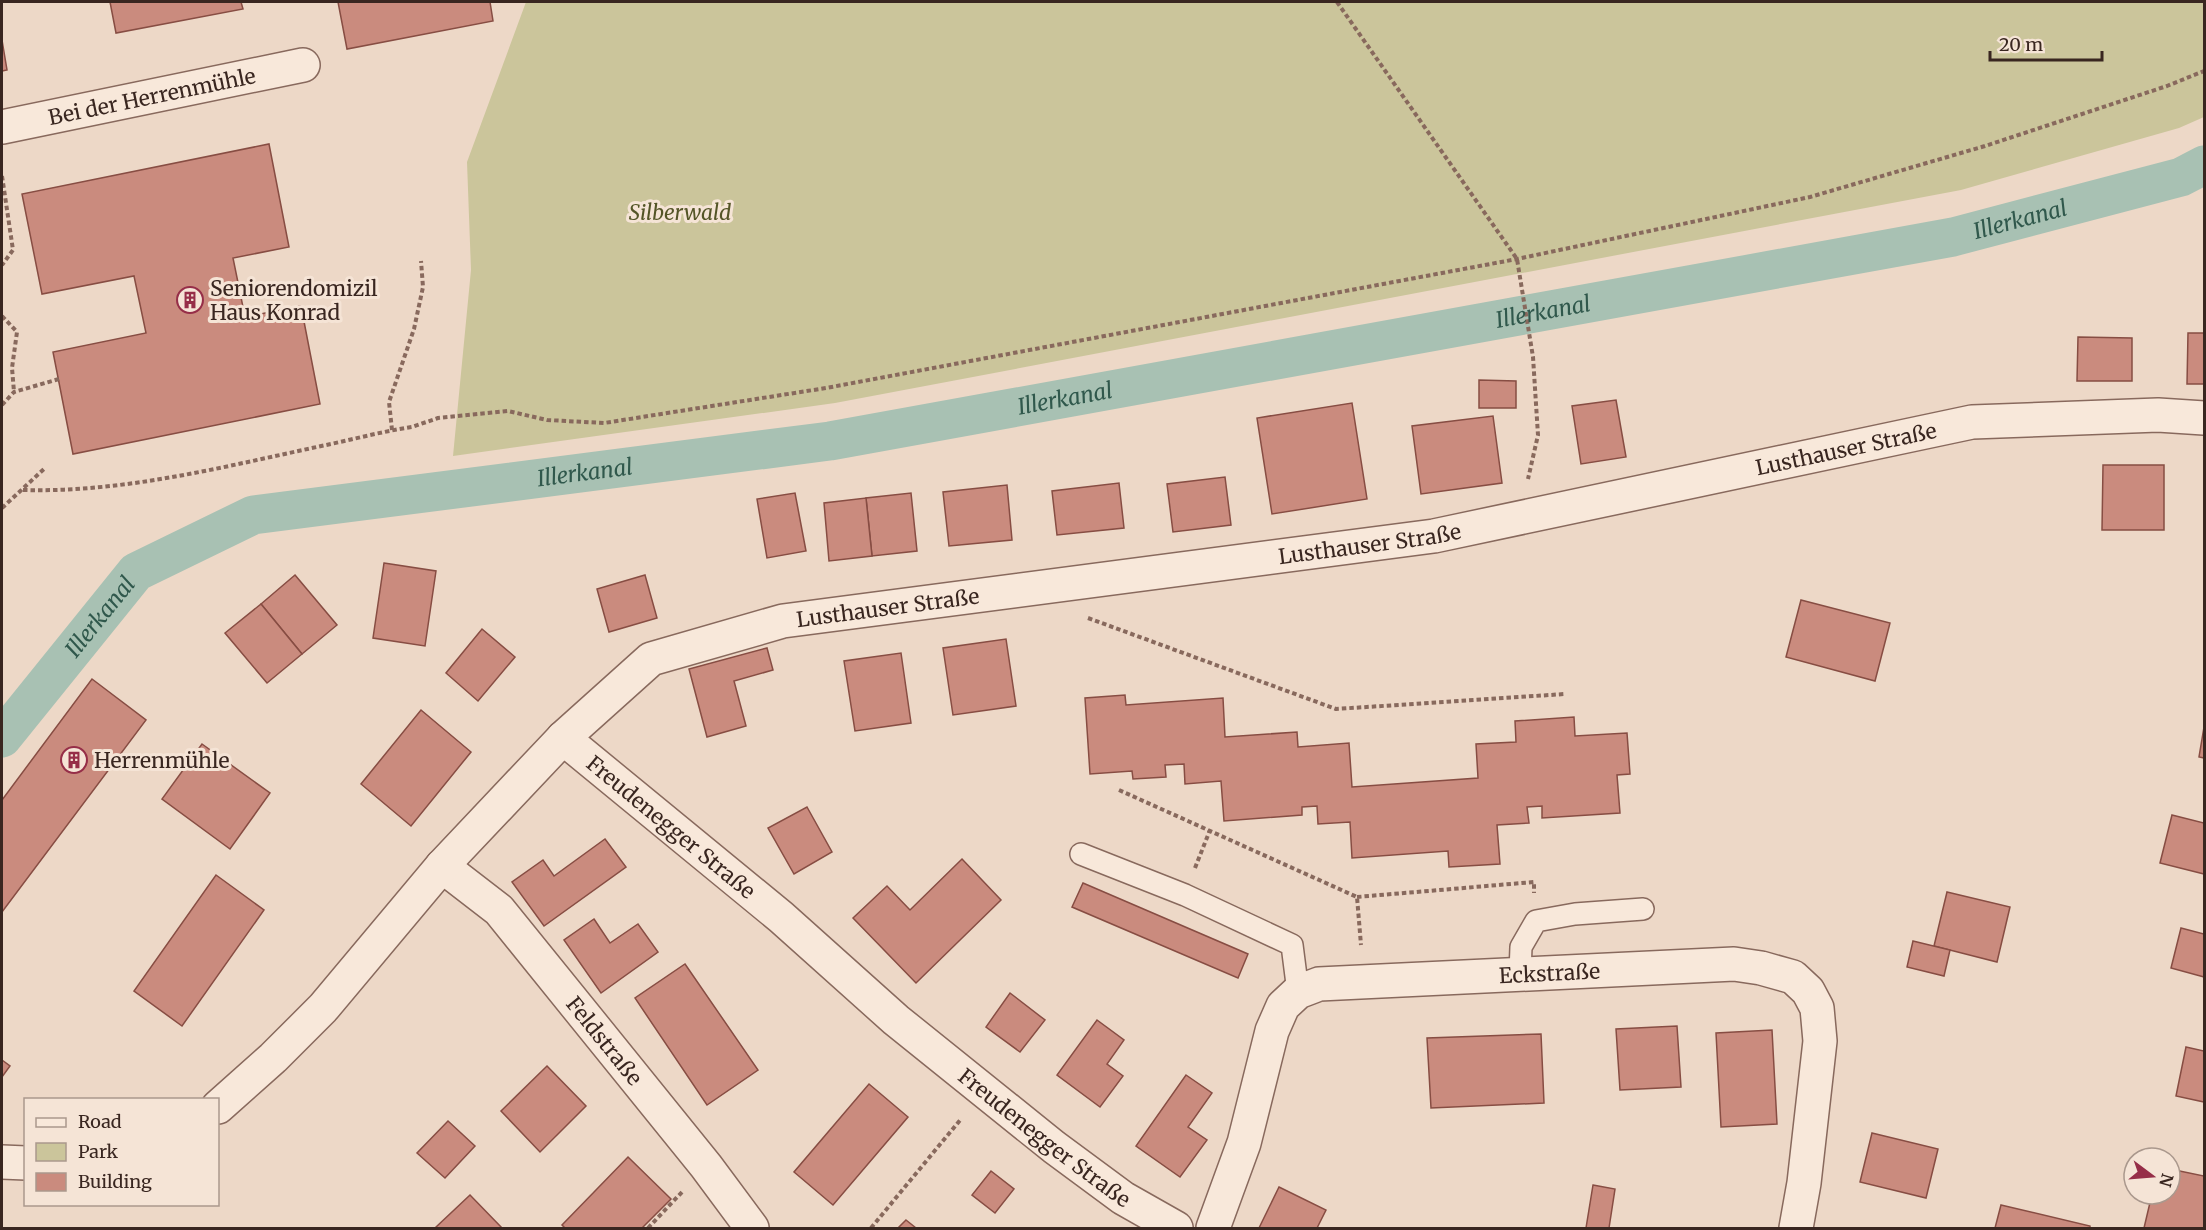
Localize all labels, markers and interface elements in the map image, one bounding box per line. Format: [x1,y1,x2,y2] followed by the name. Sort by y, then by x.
[1990,24,2102,62] scale bar
[1999,33,2043,56] text: 20 m
[46,62,258,131] street label: Bei der Herrenmühle
[1970,194,2070,245] water label: Illerkanal
[629,199,731,226] park label: Silberwald
[210,275,378,326] place label: Seniorendomizil Haus Konrad
[175,285,205,315] building icon: Seniorendomizil Haus Konrad
[1493,289,1593,334] water label: Illerkanal
[1015,376,1115,421] water label: Illerkanal
[1753,416,1939,481] street label: Lusthauser Straße
[535,452,634,492] water label: Illerkanal
[1277,517,1463,570] street label: Lusthauser Straße
[59,570,141,663] water label: Illerkanal
[795,582,981,633] street label: Lusthauser Straße
[59,745,89,775] building icon: Herrenmühle
[94,747,229,774] place label: Herrenmühle
[581,750,761,904] street label: Freudenegger Straße
[1498,957,1601,989] street label: Eckstraße
[561,991,649,1090] street label: Feldstraße
[953,1062,1135,1213] street label: Freudenegger Straße
[24,1098,219,1206] legend
[78,1110,122,1133] text: Road
[78,1140,119,1163] text: Park
[2122,1146,2182,1206] north arrow
[78,1170,152,1193] text: Building
[2155,1171,2178,1189] text: N

